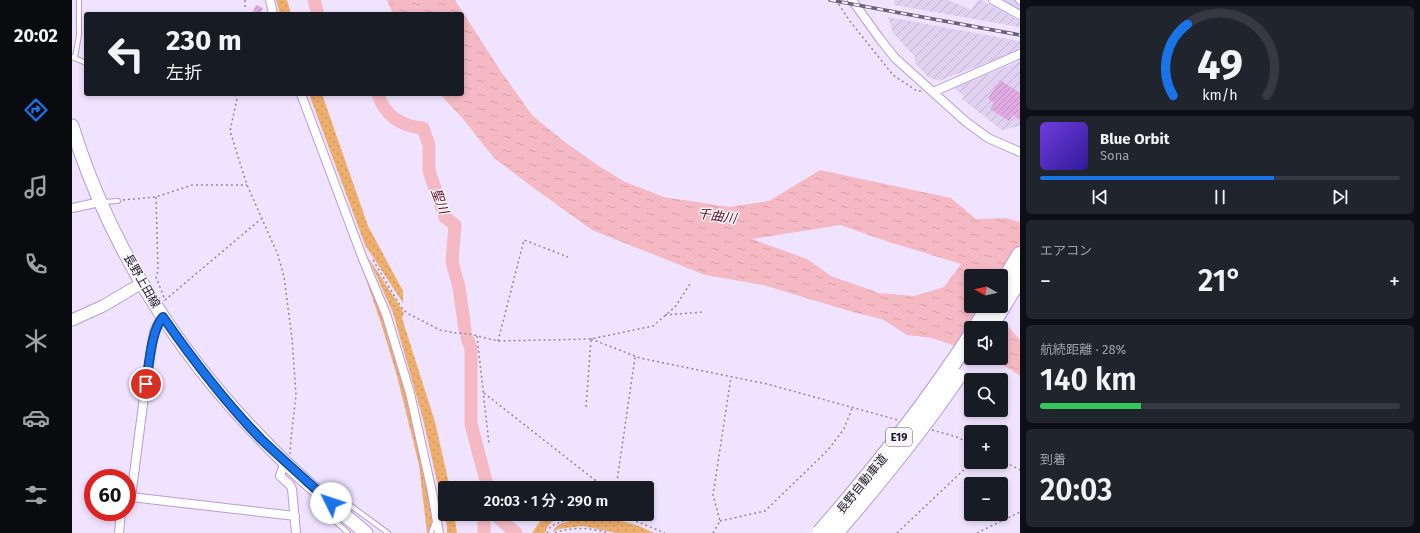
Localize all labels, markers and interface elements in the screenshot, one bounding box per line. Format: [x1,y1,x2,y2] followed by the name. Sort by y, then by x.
[166,24,242,57] text: 230 m
[14,25,58,47] text: 20:02
[100,28,152,80] icon: left
[1197,40,1243,90] text: 49
[166,62,202,84] text: 左折
[1202,87,1238,104] text: km/h
[22,96,50,124] icon: directions
[1100,130,1169,148] text: Blue Orbit
[1100,148,1129,163] text: Sona
[22,173,50,201] icon: music
[428,186,452,218] water label: 聖川
[1089,186,1111,208] icon: previous
[1209,186,1231,208] icon: pause
[1329,186,1351,208] icon: next
[697,206,739,226] water label: 千曲川
[1040,243,1092,258] text: エアコン
[22,250,50,278] icon: phone
[121,252,163,310] street label: 長野上田線
[1198,263,1242,299] text: 21°
[1040,268,1051,295] text: −
[1389,268,1400,295] text: +
[964,269,1008,313] north arrow
[964,269,1008,521] map controls
[964,321,1008,365] button: sound
[22,327,50,355] icon: climate
[1040,342,1126,357] text: 航続距離 · 28%
[1040,362,1137,398] text: 140 km
[129,367,163,401] pin
[135,373,157,395] icon: arrive
[964,373,1008,417] button: search
[22,404,50,432] icon: car
[964,425,1008,469] button: +
[886,428,912,446] road number: E19
[834,452,890,516] street label: 長野自動車道
[1040,452,1066,467] text: 到着
[84,469,136,521] speed limit sign: 60
[1040,472,1112,508] text: 20:03
[964,477,1008,521] button: −
[22,481,50,509] icon: filters
[310,482,352,524] position arrow
[484,492,608,510] text: 20:03 · 1 分 · 290 m

